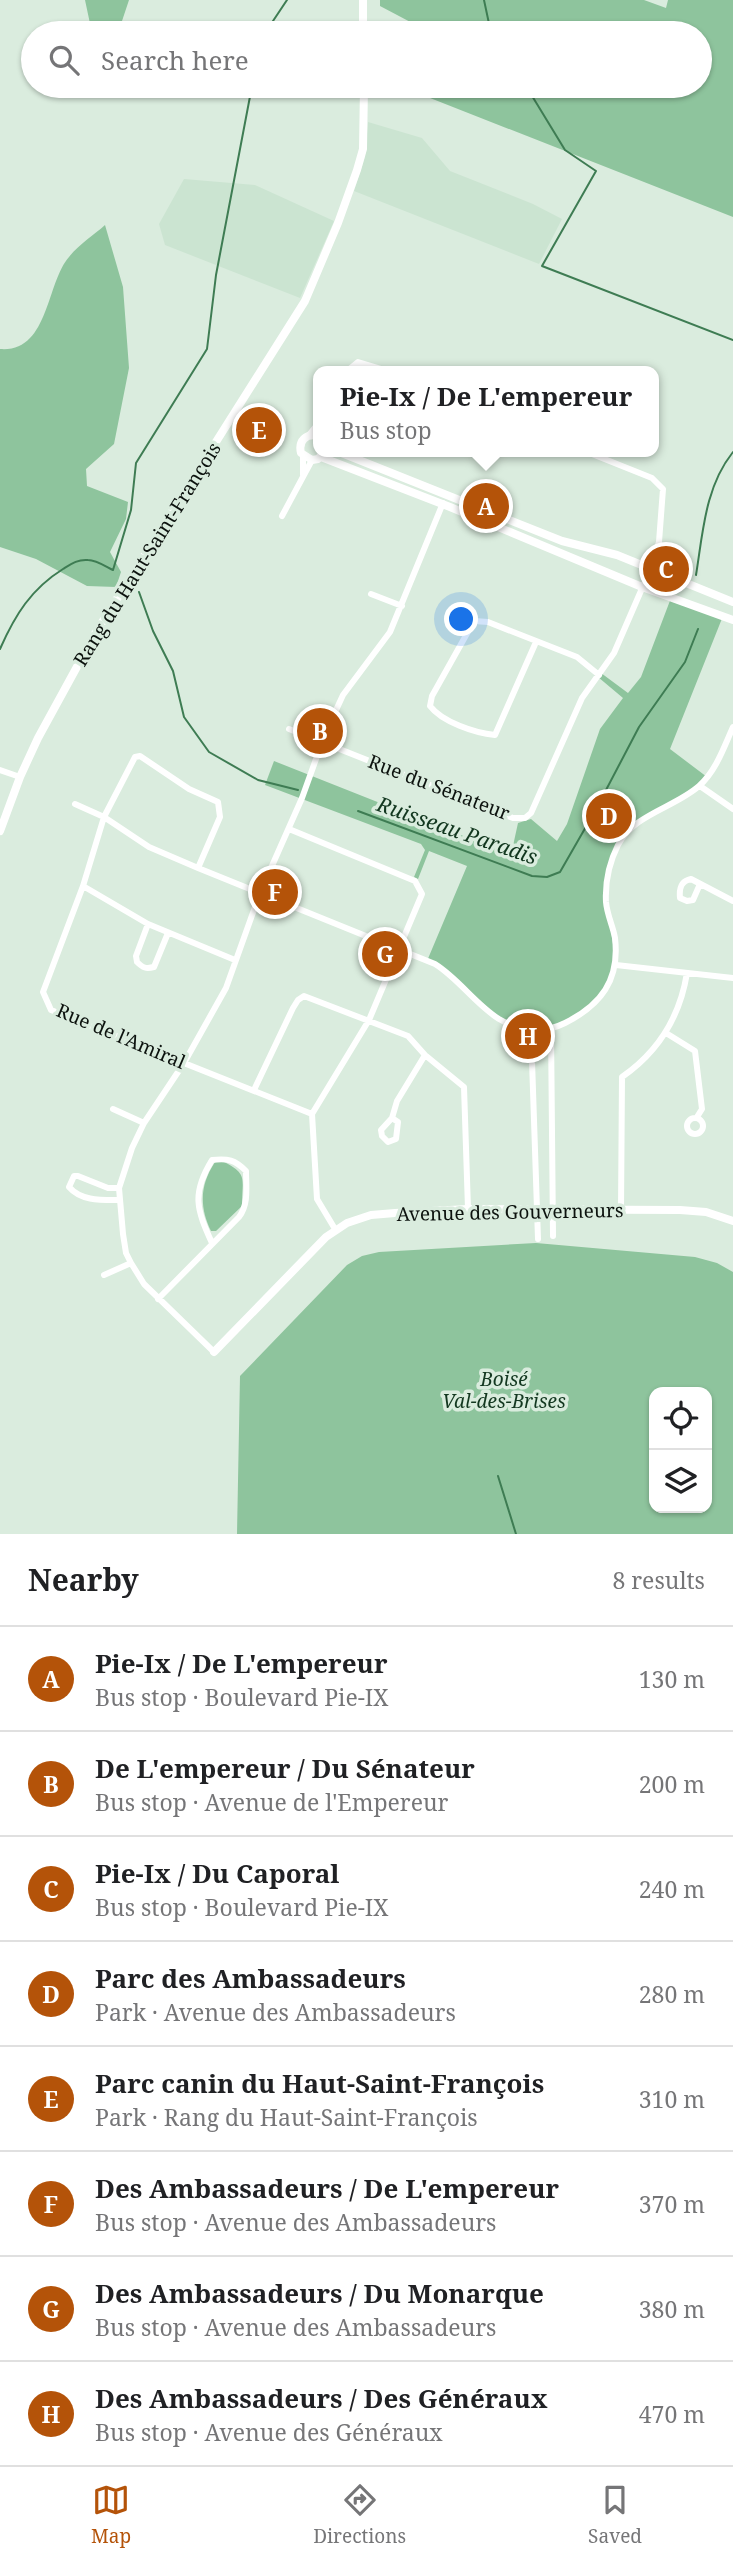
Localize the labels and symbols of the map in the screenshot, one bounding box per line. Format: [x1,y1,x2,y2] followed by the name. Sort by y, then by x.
[236,404,282,456] pin: E
[67,437,227,671] street label: Rang du Haut-Saint-François
[463,480,509,532] pin: A
[643,543,689,595] pin: C
[444,602,478,636] your location
[297,705,343,757] pin: B
[364,748,514,826] street label: Rue du Sénateur
[372,789,542,871] water label: Ruisseau Paradis
[586,790,632,842] pin: D
[252,866,298,918] pin: F
[362,928,408,980] pin: G
[53,997,189,1075] street label: Rue de l'Amiral
[505,1010,551,1062] pin: H
[396,1197,624,1227] street label: Avenue des Gouverneurs
[442,1366,566,1414] park label: Boisé Val-des-Brises

